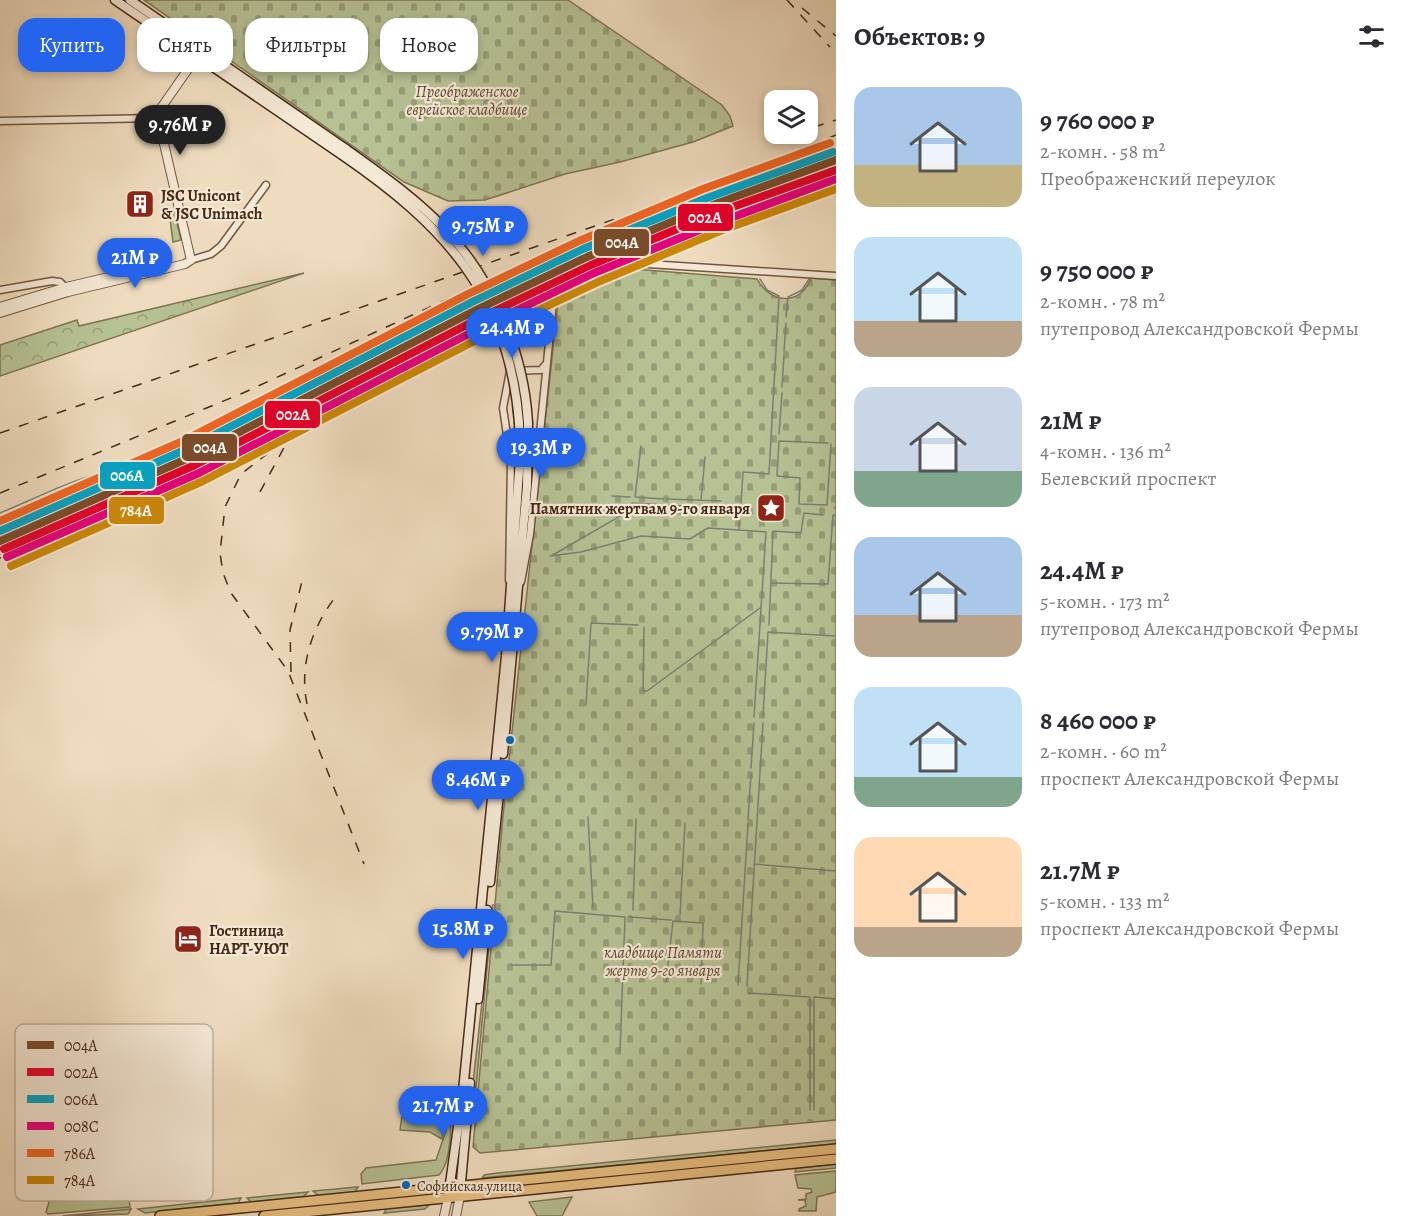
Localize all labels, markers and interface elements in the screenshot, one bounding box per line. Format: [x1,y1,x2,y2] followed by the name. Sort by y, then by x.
[18,18,125,72] chip: Купить
[137,18,233,72] chip: Снять
[245,18,368,72] chip: Фильтры
[380,18,478,72] chip: Новое
[854,19,985,54] text: Объектов: 9
[1355,20,1388,53] icon: filters
[407,81,528,121] park label: Преображенское еврейское кладбище
[764,90,818,144] map controls
[764,90,818,144] button: layers
[1040,103,1154,138] text: 9 760 000 ₽
[125,105,235,156] pin: 9.76M ₽
[148,111,212,138] text: 9.76M ₽
[902,111,974,183] icon: home
[1040,138,1165,165] text: 2-комн. · 58 m²
[1040,165,1276,192] text: Преображенский переулок
[161,185,263,225] place label: JSC Unicont & JSC Unimach
[124,188,156,220] building icon: JSC Unicont & JSC Unimach
[677,203,734,232] line badge: 002А
[428,206,538,257] pin: 9.75M ₽
[688,207,723,229] text: 002А
[452,212,514,239] text: 9.75M ₽
[593,228,650,257] line badge: 004А
[605,232,640,254] text: 004А
[93,238,177,289] pin: 21M ₽
[111,244,159,271] text: 21M ₽
[1040,253,1153,288] text: 9 750 000 ₽
[902,261,974,333] icon: home
[1040,288,1165,315] text: 2-комн. · 78 m²
[457,308,567,359] pin: 24.4M ₽
[480,314,544,341] text: 24.4M ₽
[1040,315,1359,342] text: путепровод Александровской Фермы
[264,400,321,429] line badge: 002А
[1040,403,1101,438] text: 21M ₽
[276,404,311,426] text: 002А
[902,411,974,483] icon: home
[486,428,596,479] pin: 19.3M ₽
[181,433,238,462] line badge: 004А
[511,434,571,461] text: 19.3M ₽
[193,437,228,459] text: 004А
[1040,438,1171,465] text: 4-комн. · 136 m²
[99,461,156,490] line badge: 006А
[110,465,145,487] text: 006А
[1040,465,1216,492] text: Белевский проспект
[755,492,787,524] place icon: Памятник жертвам 9-го января
[108,496,165,525] line badge: 784А
[530,498,750,520] place label: Памятник жертвам 9-го января
[120,500,153,522] text: 784А
[1040,553,1124,588] text: 24.4M ₽
[902,561,974,633] icon: home
[1040,588,1170,615] text: 5-комн. · 173 m²
[437,612,547,663] pin: 9.79M ₽
[1040,615,1359,642] text: путепровод Александровской Фермы
[460,618,524,645] text: 9.79M ₽
[1040,703,1156,738] text: 8 460 000 ₽
[902,711,974,783] icon: home
[504,734,516,746] unlabelled marker
[1040,738,1167,765] text: 2-комн. · 60 m²
[423,760,533,811] pin: 8.46M ₽
[1040,765,1339,792] text: проспект Александровской Фермы
[446,766,510,793] text: 8.46M ₽
[1040,853,1120,888] text: 21.7M ₽
[902,861,974,933] icon: home
[1040,888,1170,915] text: 5-комн. · 133 m²
[408,909,518,960] pin: 15.8M ₽
[432,915,494,942] text: 15.8M ₽
[1040,915,1339,942] text: проспект Александровской Фермы
[209,920,288,960] place label: Гостиница НАРТ-УЮТ
[172,923,204,955] hotel icon: Гостиница НАРТ-УЮТ
[604,942,722,982] park label: кладбище Памяти жертв 9-го января
[15,1024,213,1201] legend
[64,1035,98,1057] text: 004А
[64,1062,99,1084] text: 002А
[388,1086,498,1137] pin: 21.7M ₽
[64,1089,98,1111] text: 006А
[412,1092,474,1119] text: 21.7M ₽
[64,1116,99,1138] text: 008С
[64,1143,96,1165] text: 786А
[64,1170,96,1192] text: 784А
[417,1177,523,1196] place label: Софийская улица
[400,1179,412,1191] marker: Софийская улица

